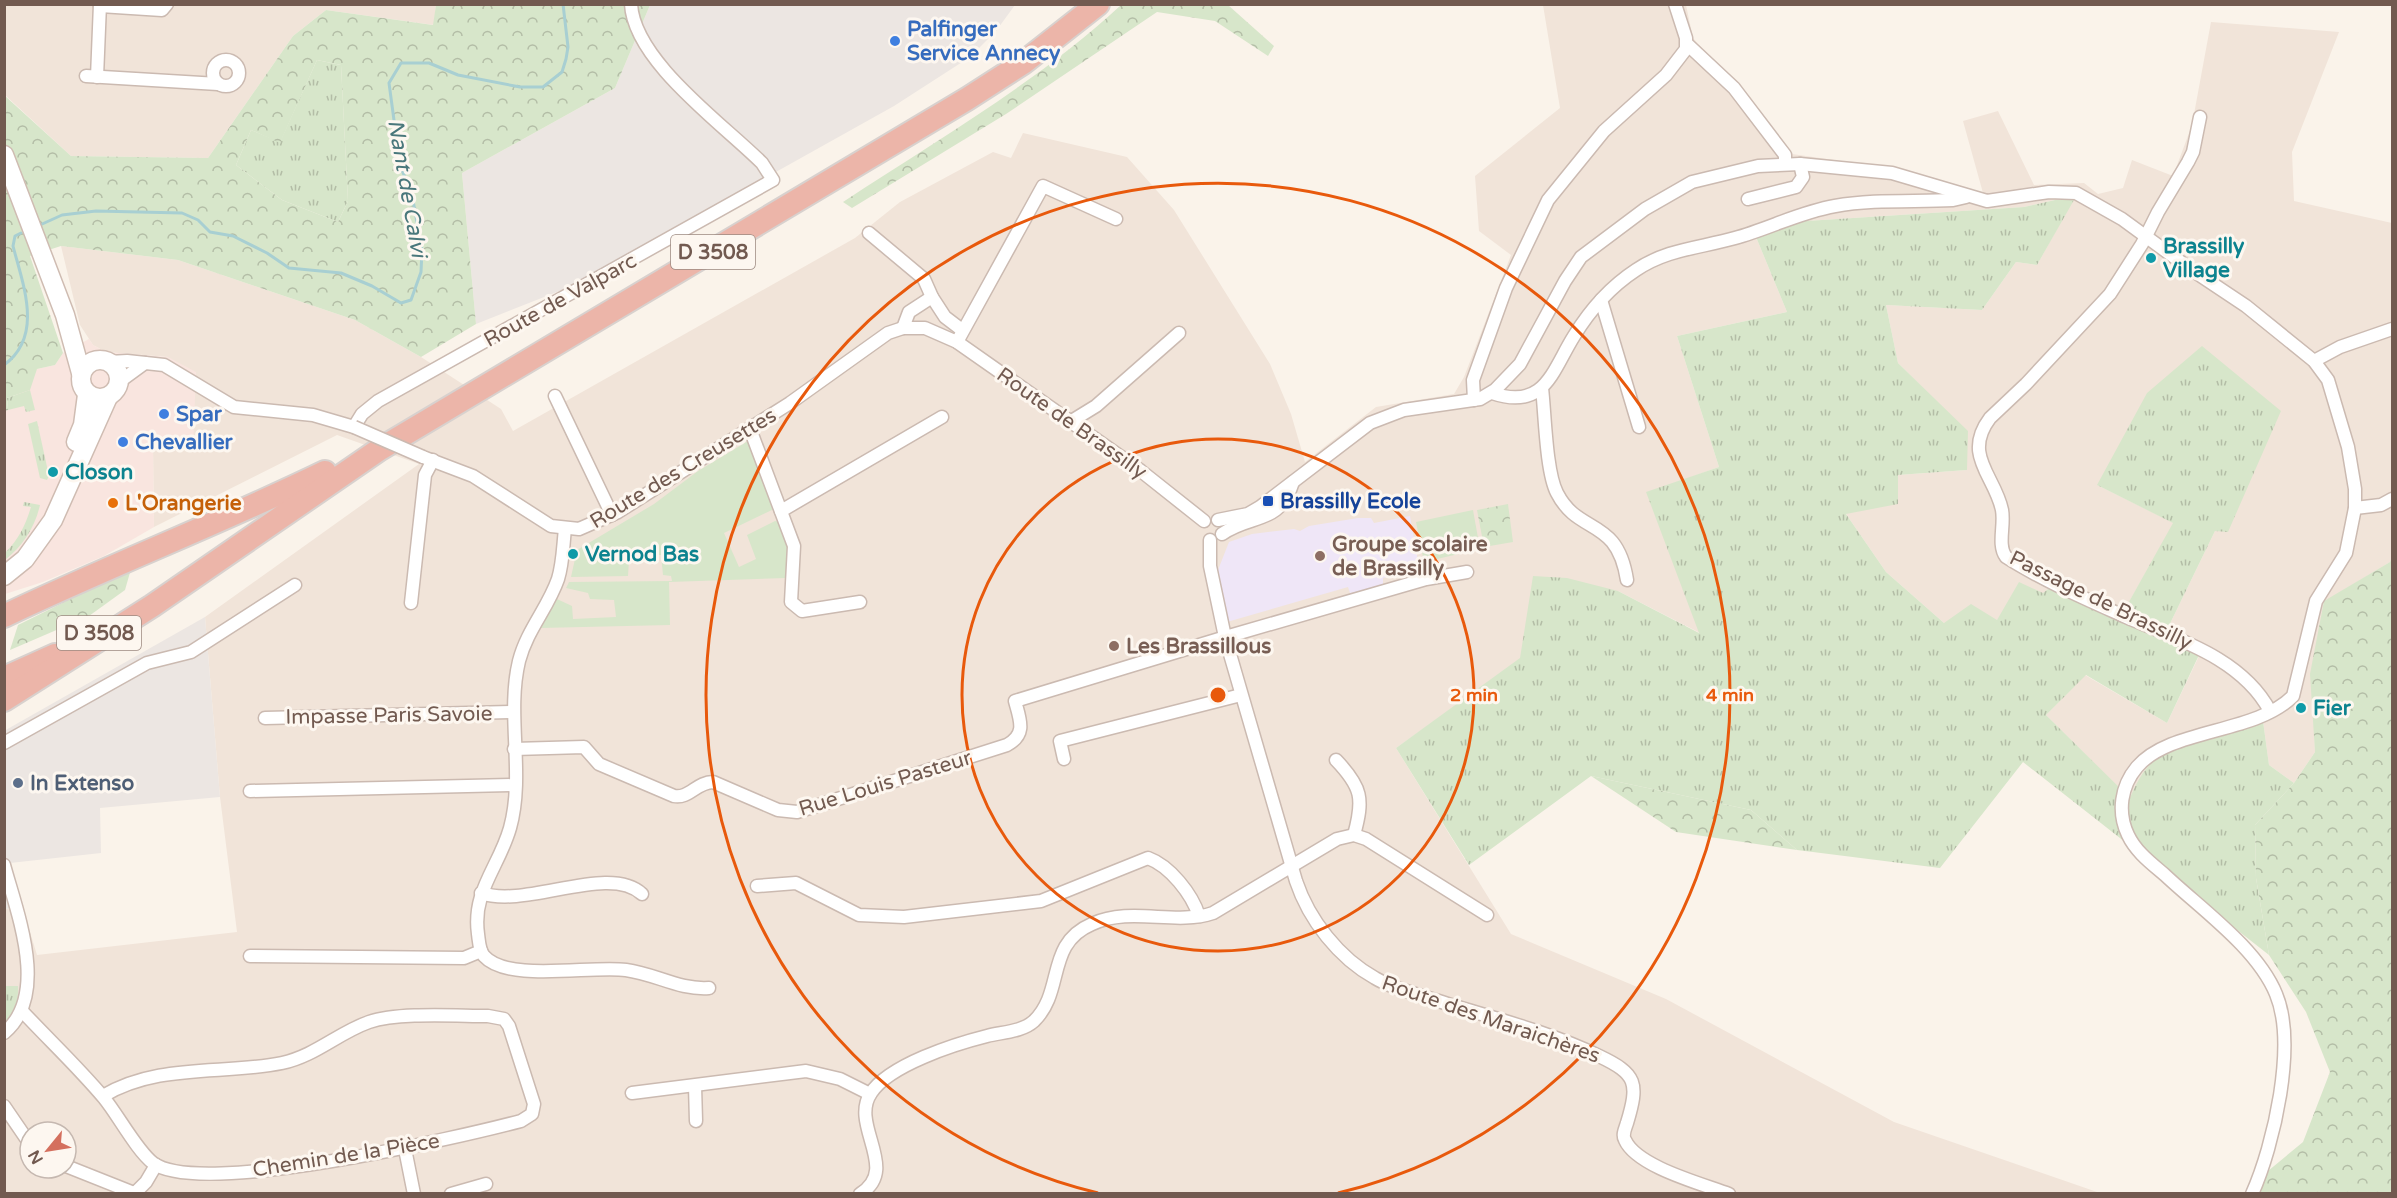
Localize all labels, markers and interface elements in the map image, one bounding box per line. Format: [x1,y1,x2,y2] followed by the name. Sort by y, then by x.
[907,17,1061,66] place label: Palfinger Service Annecy
[888,34,902,48] marker: Palfinger Service Annecy
[382,117,432,262] water label: Nant de Calvi
[2163,234,2245,283] place label: Brassilly Village
[671,235,755,269] road number: D 3508
[480,248,641,353] street label: Route de Valparc
[2144,251,2158,265] marker: Brassilly Village
[992,362,1152,485] street label: Route de Brassilly
[176,402,223,427] place label: Spar
[585,403,781,534] street label: Route des Creusettes
[157,407,171,421] marker: Spar
[135,430,234,455] place label: Chevallier
[116,435,130,449] marker: Chevallier
[65,460,133,485] place label: Closon
[46,465,60,479] marker: Closon
[1280,489,1421,514] place label: Brassilly Ecole
[125,491,242,516] place label: L'Orangerie
[1261,494,1275,508] marker: Brassilly Ecole
[106,496,120,510] marker: L'Orangerie
[1332,532,1488,581] place label: Groupe scolaire de Brassilly
[585,542,699,567] place label: Vernod Bas
[2005,545,2196,656] street label: Passage de Brassilly
[566,547,580,561] marker: Vernod Bas
[1313,549,1327,563] marker: Groupe scolaire de Brassilly
[57,616,141,650] road number: D 3508
[1126,634,1271,659] place label: Les Brassillous
[1107,639,1121,653] marker: Les Brassillous
[1450,684,1498,706] text: 2 min
[1706,684,1754,706] text: 4 min
[1208,685,1228,705] centre of rings
[2313,696,2352,721] place label: Fier
[285,701,493,730] street label: Impasse Paris Savoie
[2294,701,2308,715] marker: Fier
[796,745,975,822] street label: Rue Louis Pasteur
[30,771,134,796] place label: In Extenso
[11,776,25,790] marker: In Extenso
[1378,970,1603,1069] street label: Route des Maraichères
[18,1120,78,1180] north arrow
[251,1128,442,1183] street label: Chemin de la Pièce
[24,1146,48,1168] text: N

